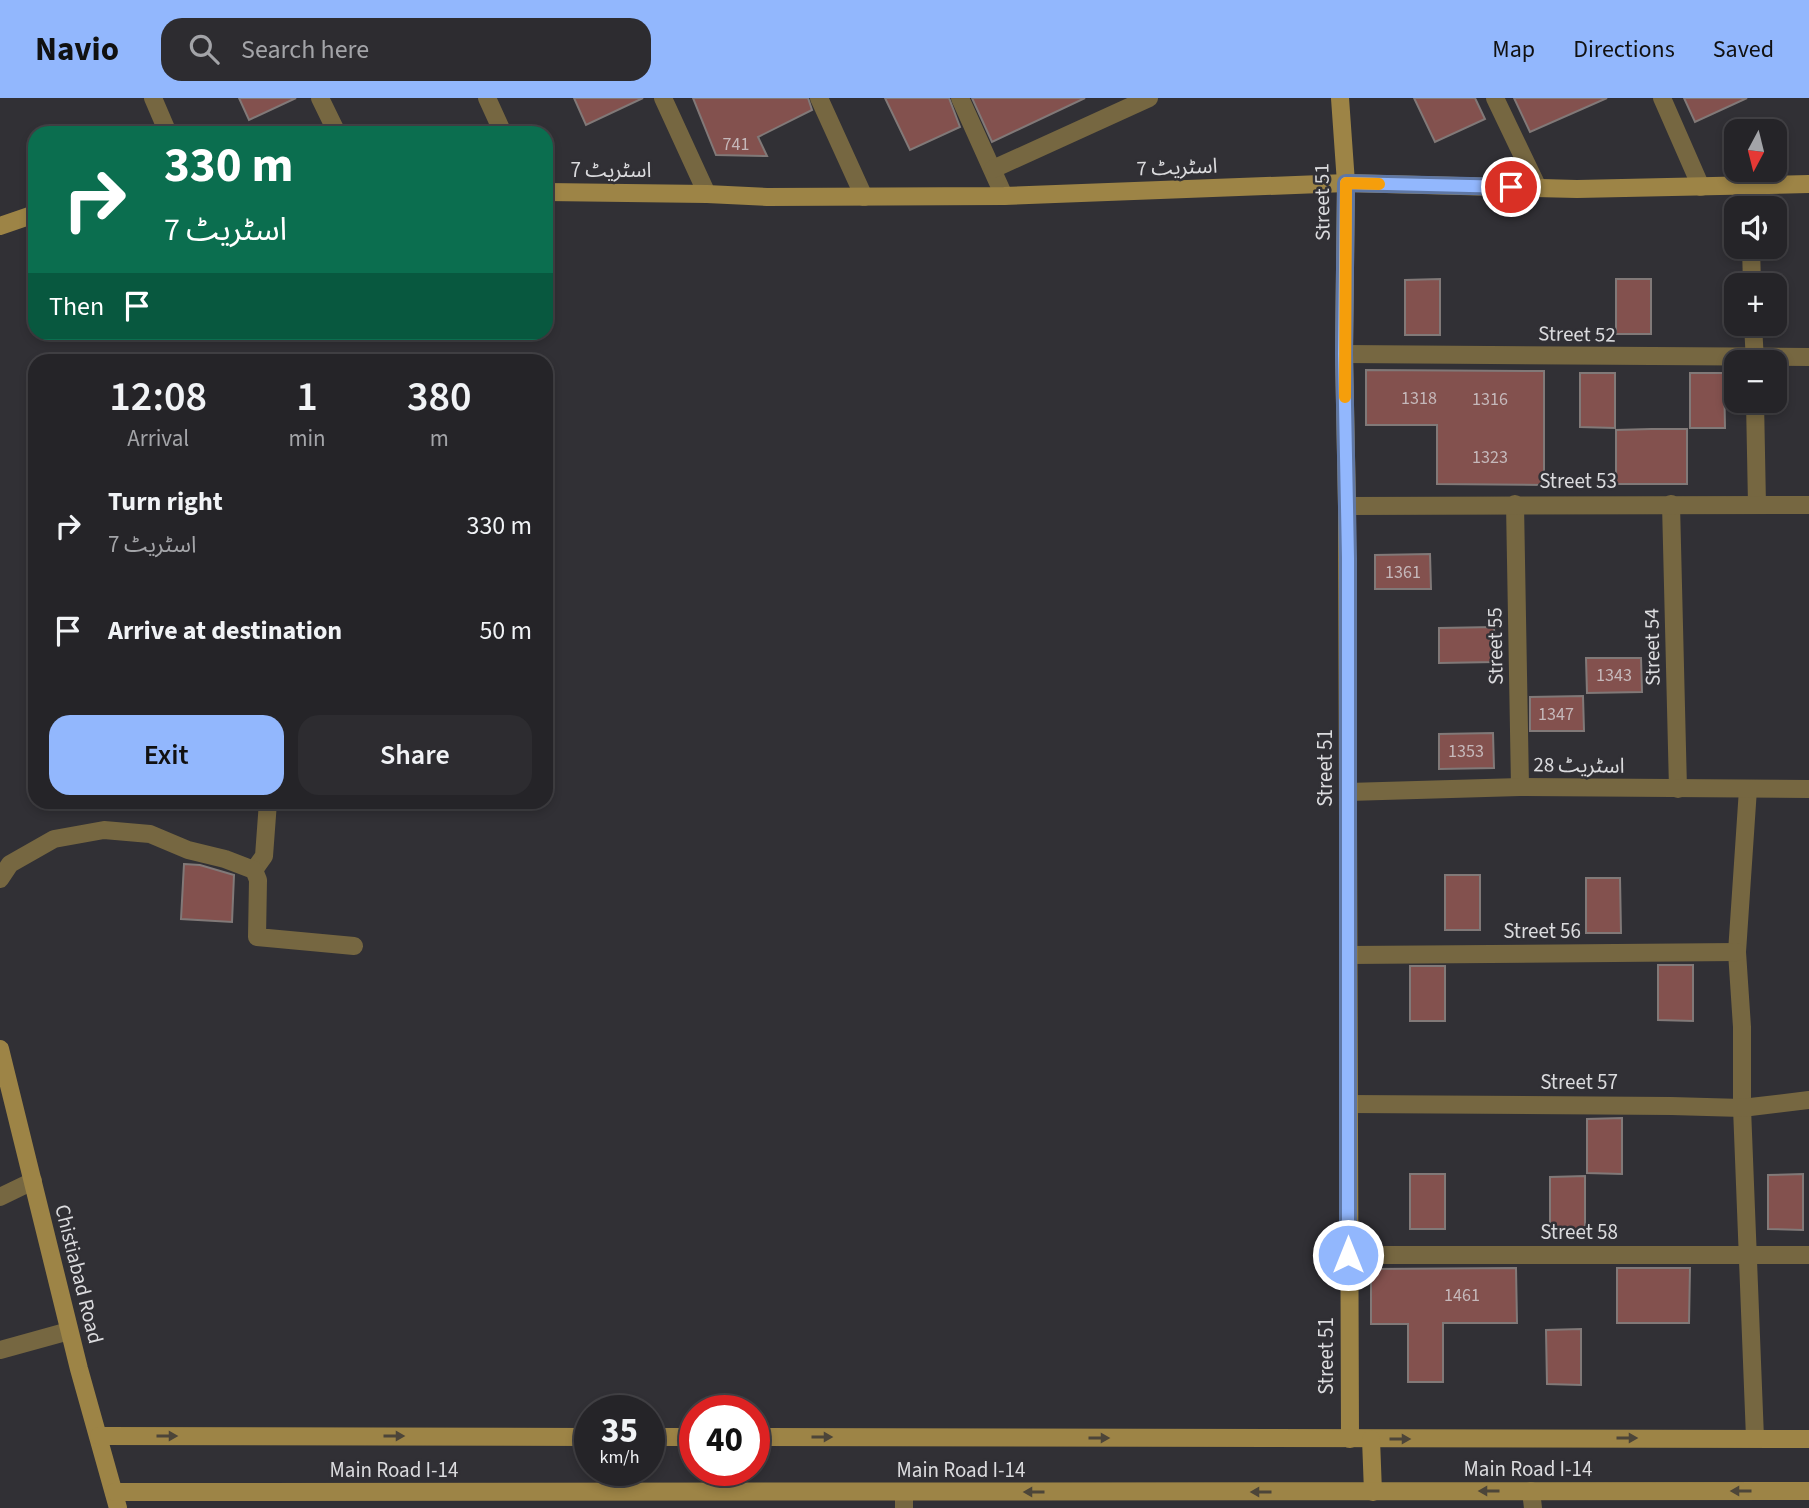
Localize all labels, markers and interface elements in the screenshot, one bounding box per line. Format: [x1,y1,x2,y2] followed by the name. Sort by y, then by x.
[161,18,651,81] search box
[35,26,119,73] text: Navio
[185,30,223,68] icon: search
[241,31,369,68] text: Search here
[1492,32,1535,67] text: Map
[1573,32,1675,67] text: Directions
[1713,32,1774,67] text: Saved
[1724,119,1787,182] north arrow
[1724,119,1787,413] map controls
[164,131,293,201] text: 330 m
[723,132,749,157] house number: 741
[1136,151,1218,183] street label: اسٹریٹ 7
[49,154,140,245] icon: right
[571,155,651,185] street label: اسٹریٹ 7
[1481,157,1541,217] pin
[1306,163,1338,241] street label: Street 51
[1492,168,1530,206] icon: arrive
[1724,196,1787,259] button: sound
[164,207,287,253] text: اسٹریٹ 7
[1724,273,1787,336] button: +
[118,287,156,325] icon: arrive
[49,288,104,325] text: Then
[1538,318,1616,350] street label: Street 52
[1724,350,1787,413] button: −
[109,367,207,427] text: 12:08
[296,367,318,427] text: 1
[407,367,472,427] text: 380
[1401,386,1437,411] house number: 1318
[1472,387,1508,412] house number: 1316
[127,422,189,455] text: Arrival
[288,422,326,455] text: min
[430,422,449,455] text: m
[1472,445,1508,470] house number: 1323
[1539,466,1617,496] street label: Street 53
[108,483,223,520] text: Turn right
[49,507,87,545] icon: right
[466,507,532,544] text: 330 m
[108,528,197,561] text: اسٹریٹ 7
[1385,560,1421,585] house number: 1361
[1479,607,1511,685] street label: Street 55
[1636,608,1668,686] street label: Street 54
[49,612,87,650] icon: arrive
[108,612,342,649] text: Arrive at destination
[479,612,532,649] text: 50 m
[1596,663,1632,688] house number: 1343
[1538,702,1574,727] house number: 1347
[49,715,284,795] button: Exit
[298,715,532,795] button: Share
[1310,729,1340,807] street label: Street 51
[1448,739,1484,764] house number: 1353
[1533,749,1625,781] street label: اسٹریٹ 28
[1503,916,1581,946] street label: Street 56
[1540,1067,1618,1097] street label: Street 57
[47,1201,111,1347] street label: Chistiabad Road
[1540,1217,1618,1247] street label: Street 58
[1311,1218,1385,1292] position arrow
[1444,1283,1480,1308] house number: 1461
[1311,1317,1341,1395] street label: Street 51
[679,1395,770,1486] speed limit sign: 40
[601,1406,638,1456] text: 35
[156,1430,178,1442] one-way arrow
[384,1430,406,1442] one-way arrow
[812,1431,834,1443] one-way arrow
[1088,1432,1110,1444] one-way arrow
[1389,1433,1411,1445] one-way arrow
[1617,1433,1639,1444] one-way arrow
[600,1445,639,1470] text: km/h
[1464,1454,1592,1484] street label: Main Road I-14
[330,1455,458,1485] street label: Main Road I-14
[897,1455,1025,1485] street label: Main Road I-14
[1730,1485,1752,1497] one-way arrow
[1023,1486,1045,1498] one-way arrow
[1250,1486,1272,1498] one-way arrow
[1478,1486,1500,1497] one-way arrow

